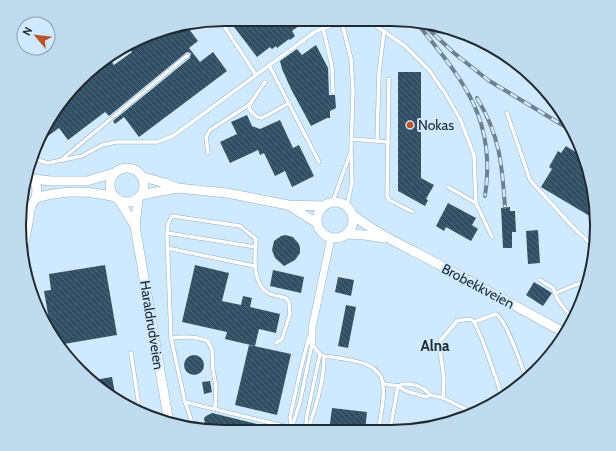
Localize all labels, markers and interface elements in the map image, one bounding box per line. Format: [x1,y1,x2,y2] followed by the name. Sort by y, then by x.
[16,16,56,56] north arrow
[19,25,35,38] text: N
[418,116,454,134] place label: Nokas
[405,120,415,130] marker: Nokas
[439,259,518,313] street label: Brobekkveien
[136,279,168,371] street label: Haraldrudveien
[421,337,450,355] district label: Alna

